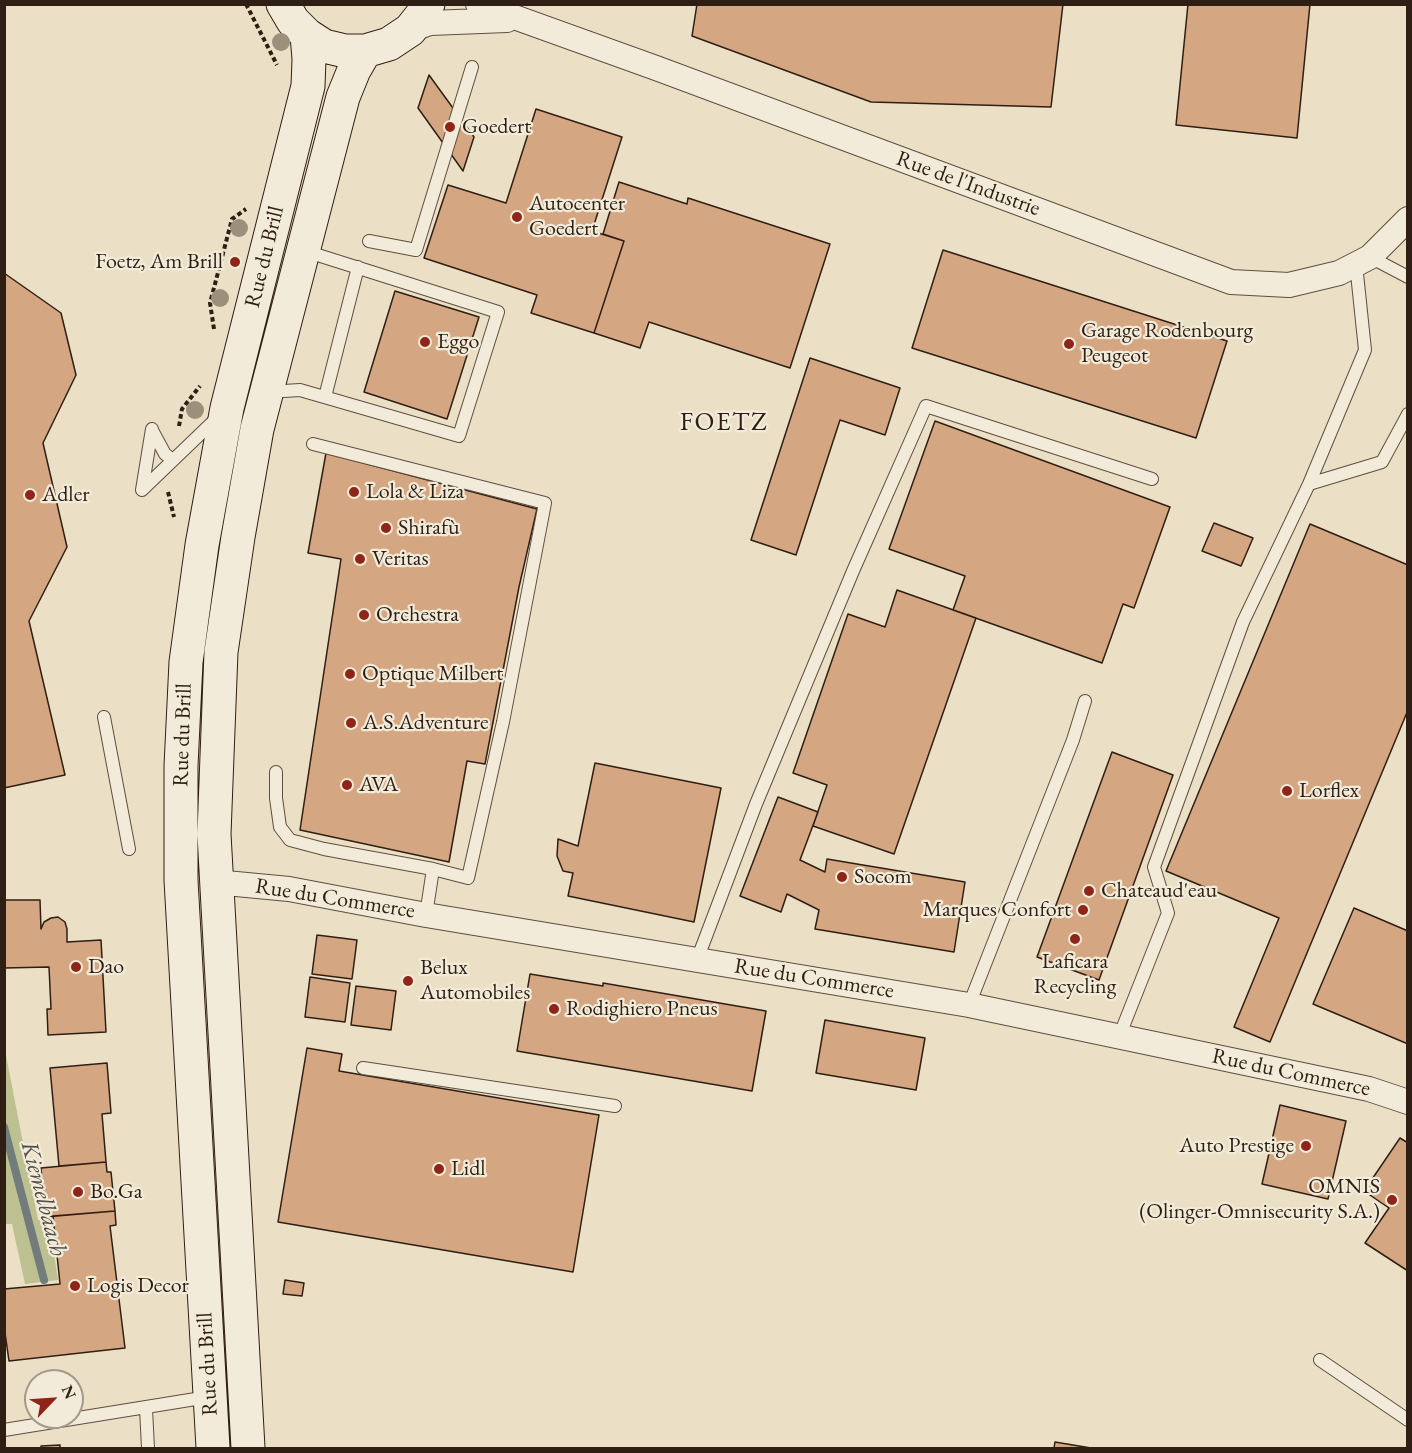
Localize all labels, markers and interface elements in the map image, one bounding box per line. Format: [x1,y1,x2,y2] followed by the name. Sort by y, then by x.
[462,114,531,140] place label: Goedert
[443,120,457,134] marker: Goedert
[892,146,1044,222] street label: Rue de l'Industrie
[529,191,625,242] place label: Autocenter Goedert
[240,204,290,310] street label: Rue du Brill
[510,210,524,224] marker: Autocenter Goedert
[95,249,223,275] place label: Foetz, Am Brill
[228,255,242,269] marker: Foetz, Am Brill
[1081,318,1253,370] place label: Garage Rodenbourg Peugeot
[437,329,479,355] place label: Eggo
[418,335,432,349] marker: Eggo
[1062,337,1076,351] marker: Garage Rodenbourg Peugeot
[680,407,768,439] district label: FOETZ
[366,479,464,505] place label: Lola & Liza
[42,482,90,508] place label: Adler
[347,485,361,499] marker: Lola & Liza
[23,488,37,502] marker: Adler
[398,515,460,541] place label: Shirafù
[379,521,393,535] marker: Shirafù
[372,546,429,572] place label: Veritas
[353,552,367,566] marker: Veritas
[376,602,459,628] place label: Orchestra
[357,608,371,622] marker: Orchestra
[362,661,503,687] place label: Optique Milbert
[343,667,357,681] marker: Optique Milbert
[168,683,198,787] street label: Rue du Brill
[363,710,489,736] place label: A.S.Adventure
[344,716,358,730] marker: A.S.Adventure
[359,772,398,798] place label: AVA
[340,778,354,792] marker: AVA
[1299,778,1359,804] place label: Lorflex
[1280,784,1294,798] marker: Lorflex
[854,864,912,890] place label: Socom
[835,870,849,884] marker: Socom
[253,873,417,925] street label: Rue du Commerce
[1101,878,1217,904] place label: Chateaud'eau
[1082,884,1096,898] marker: Chateaud'eau
[923,897,1071,923] place label: Marques Confort
[1076,903,1090,917] marker: Marques Confort
[1068,932,1082,946] marker: Laficara Recycling
[1034,949,1116,1000] place label: Laficara Recycling
[732,953,896,1005] street label: Rue du Commerce
[88,954,124,980] place label: Dao
[420,955,530,1006] place label: Belux Automobiles
[69,960,83,974] marker: Dao
[401,974,415,988] marker: Belux Automobiles
[566,996,718,1022] place label: Rodighiero Pneus
[547,1002,561,1016] marker: Rodighiero Pneus
[1209,1043,1373,1103] street label: Rue du Commerce
[1179,1133,1294,1159] place label: Auto Prestige
[14,1138,72,1260] water label: Kiemelbaach
[1299,1139,1313,1153] marker: Auto Prestige
[451,1156,486,1182] place label: Lidl
[432,1162,446,1176] marker: Lidl
[1139,1174,1380,1226] place label: OMNIS (Olinger-Omnisecurity S.A.)
[90,1179,142,1205] place label: Bo.Ga
[71,1185,85,1199] marker: Bo.Ga
[1385,1193,1399,1207] marker: OMNIS (Olinger-Omnisecurity S.A.)
[87,1273,189,1299] place label: Logis Decor
[68,1279,82,1293] marker: Logis Decor
[192,1312,224,1416] street label: Rue du Brill
[24,1369,84,1429] north arrow
[57,1382,81,1402] text: N

